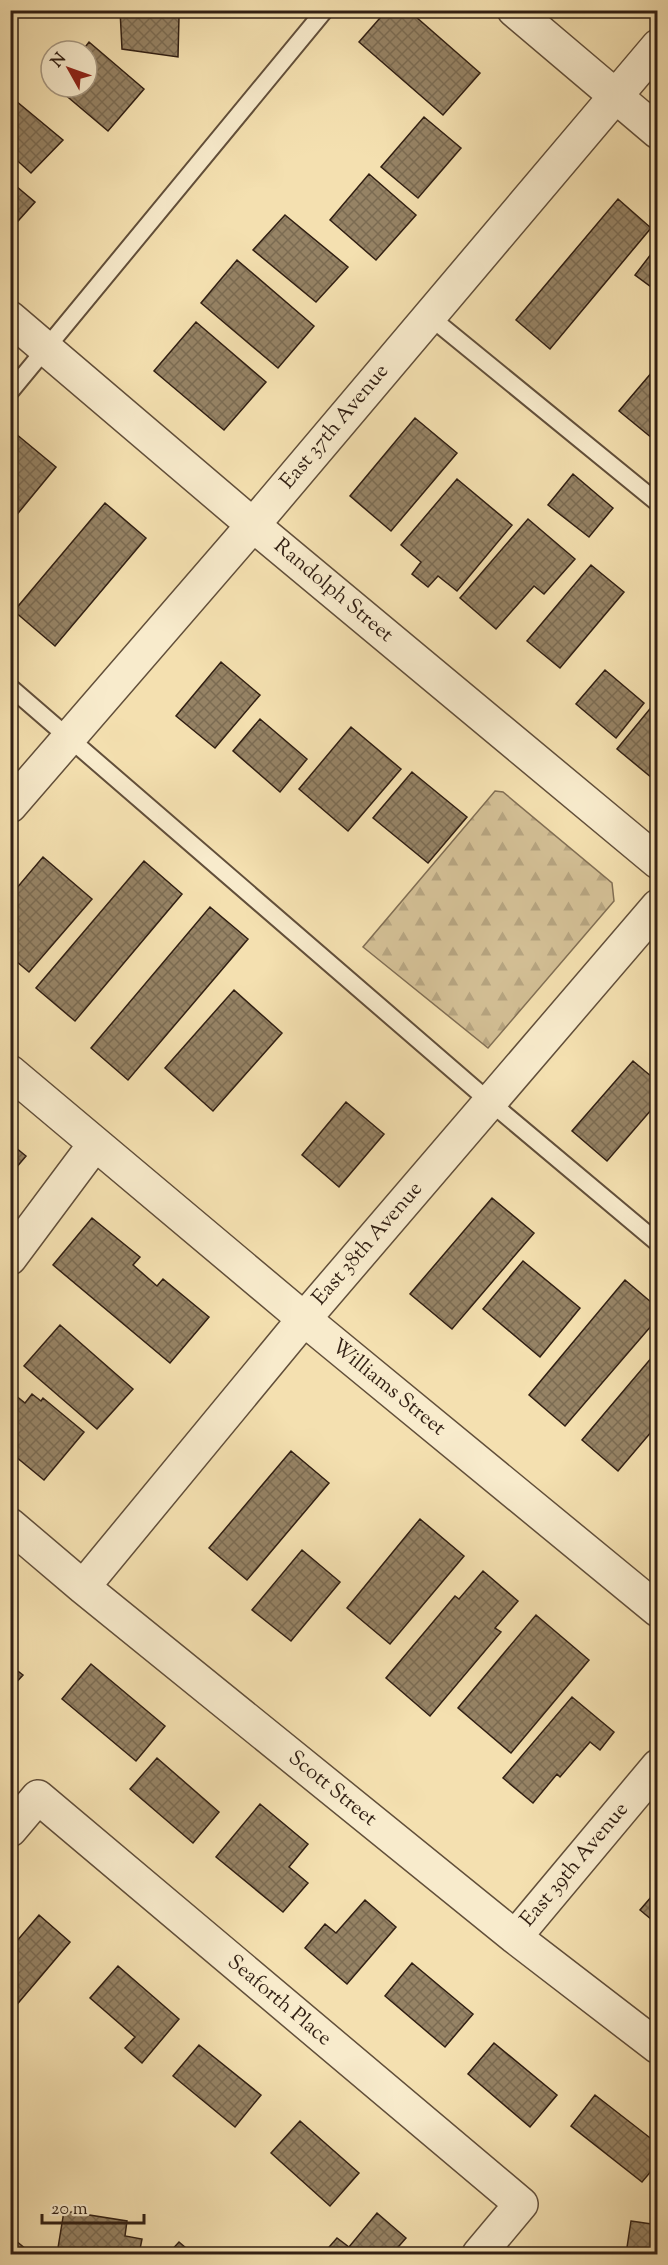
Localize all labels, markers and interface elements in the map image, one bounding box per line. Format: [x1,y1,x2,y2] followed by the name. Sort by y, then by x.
[39,39,99,99] north arrow
[47,49,72,73] text: N
[274,358,396,496] street label: East 37th Avenue
[267,532,399,650] street label: Randolph Street
[306,1176,430,1312] street label: East 38th Avenue
[324,1332,452,1444] street label: Williams Street
[281,1744,383,1834] street label: Scott Street
[514,1796,636,1934] street label: East 39th Avenue
[220,1948,338,2054] street label: Seaforth Place
[42,2187,144,2225] scale bar
[51,2197,88,2223] text: 20 m

